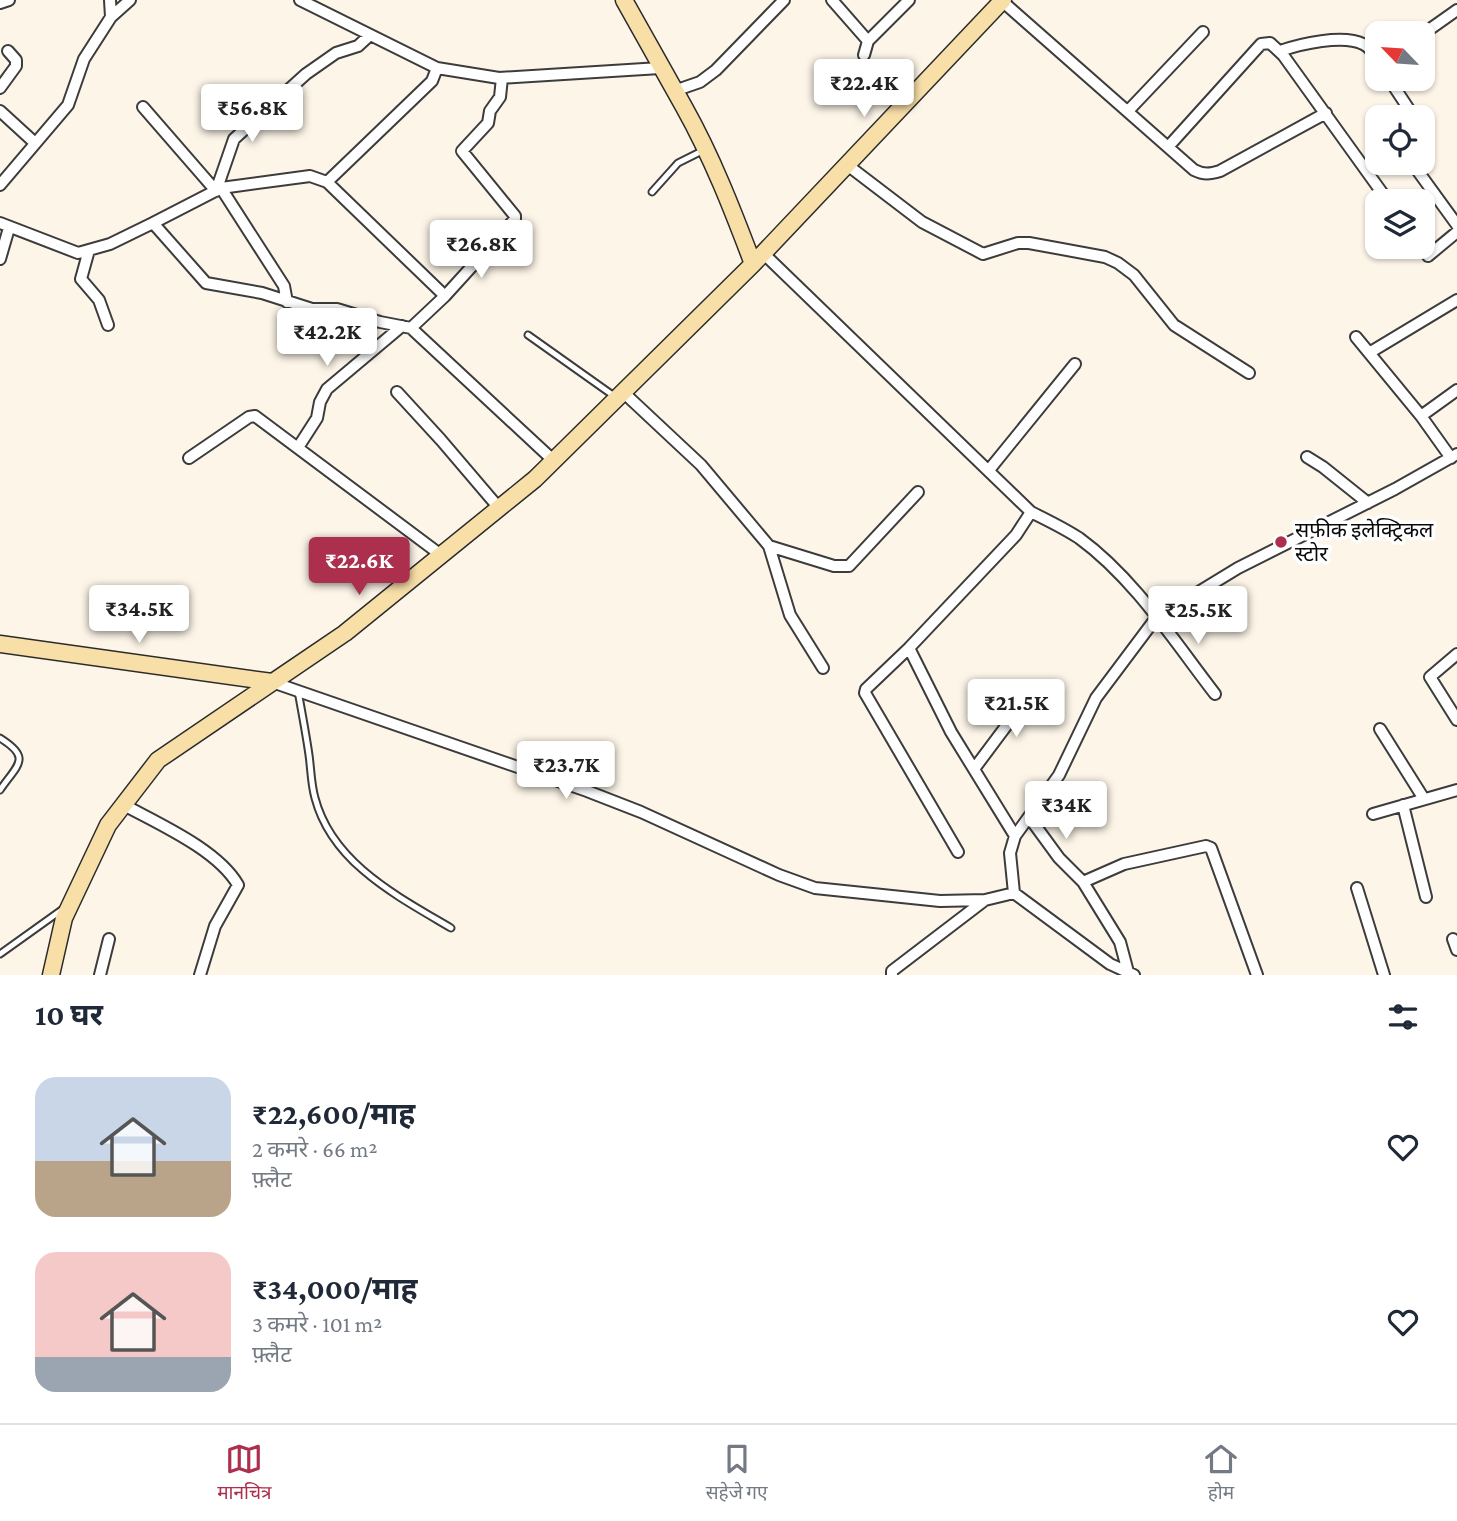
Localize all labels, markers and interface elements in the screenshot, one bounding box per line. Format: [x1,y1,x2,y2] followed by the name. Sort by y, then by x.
[1365,21,1435,91] north arrow
[1365,21,1435,259] map controls
[807,60,921,119] pin: ₹22.4K
[830,69,898,95] text: ₹22.4K
[195,85,309,144] pin: ₹56.8K
[217,94,287,120] text: ₹56.8K
[1365,105,1435,175] button: locate
[1365,189,1435,259] button: layers
[424,220,538,280] pin: ₹26.8K
[446,230,516,256] text: ₹26.8K
[270,308,384,368] pin: ₹42.2K
[293,318,361,344] text: ₹42.2K
[1295,518,1434,566] place label: सफीक इलेक्ट्रिकल स्टोर
[1273,534,1289,550] marker: सफीक इलेक्ट्रिकल स्टोर
[302,538,416,597] pin: ₹22.6K
[325,547,393,573] text: ₹22.6K
[82,586,196,645] pin: ₹34.5K
[1141,586,1255,646] pin: ₹25.5K
[105,595,173,621] text: ₹34.5K
[1164,596,1232,622] text: ₹25.5K
[959,680,1073,739] pin: ₹21.5K
[984,689,1048,715] text: ₹21.5K
[509,742,623,801] pin: ₹23.7K
[533,751,599,777] text: ₹23.7K
[1025,782,1107,841] pin: ₹34K
[1041,791,1091,817] text: ₹34K
[35,998,103,1031] text: 10 घर
[1384,998,1422,1036] icon: filters
[252,1097,415,1130] text: ₹22,600/माह
[91,1105,175,1189] icon: home
[1384,1128,1422,1166] icon: heart
[252,1136,377,1162] text: 2 कमरे · 66 m²
[252,1166,292,1192] text: फ़्लैट
[252,1272,417,1305] text: ₹34,000/माह
[91,1280,175,1364] icon: home
[1384,1303,1422,1341] icon: heart
[252,1311,382,1337] text: 3 कमरे · 101 m²
[252,1341,292,1367] text: फ़्लैट
[217,1440,271,1507] tab: मानचित्र
[706,1440,768,1507] tab: सहेजे गए
[1202,1440,1240,1507] tab: होम

